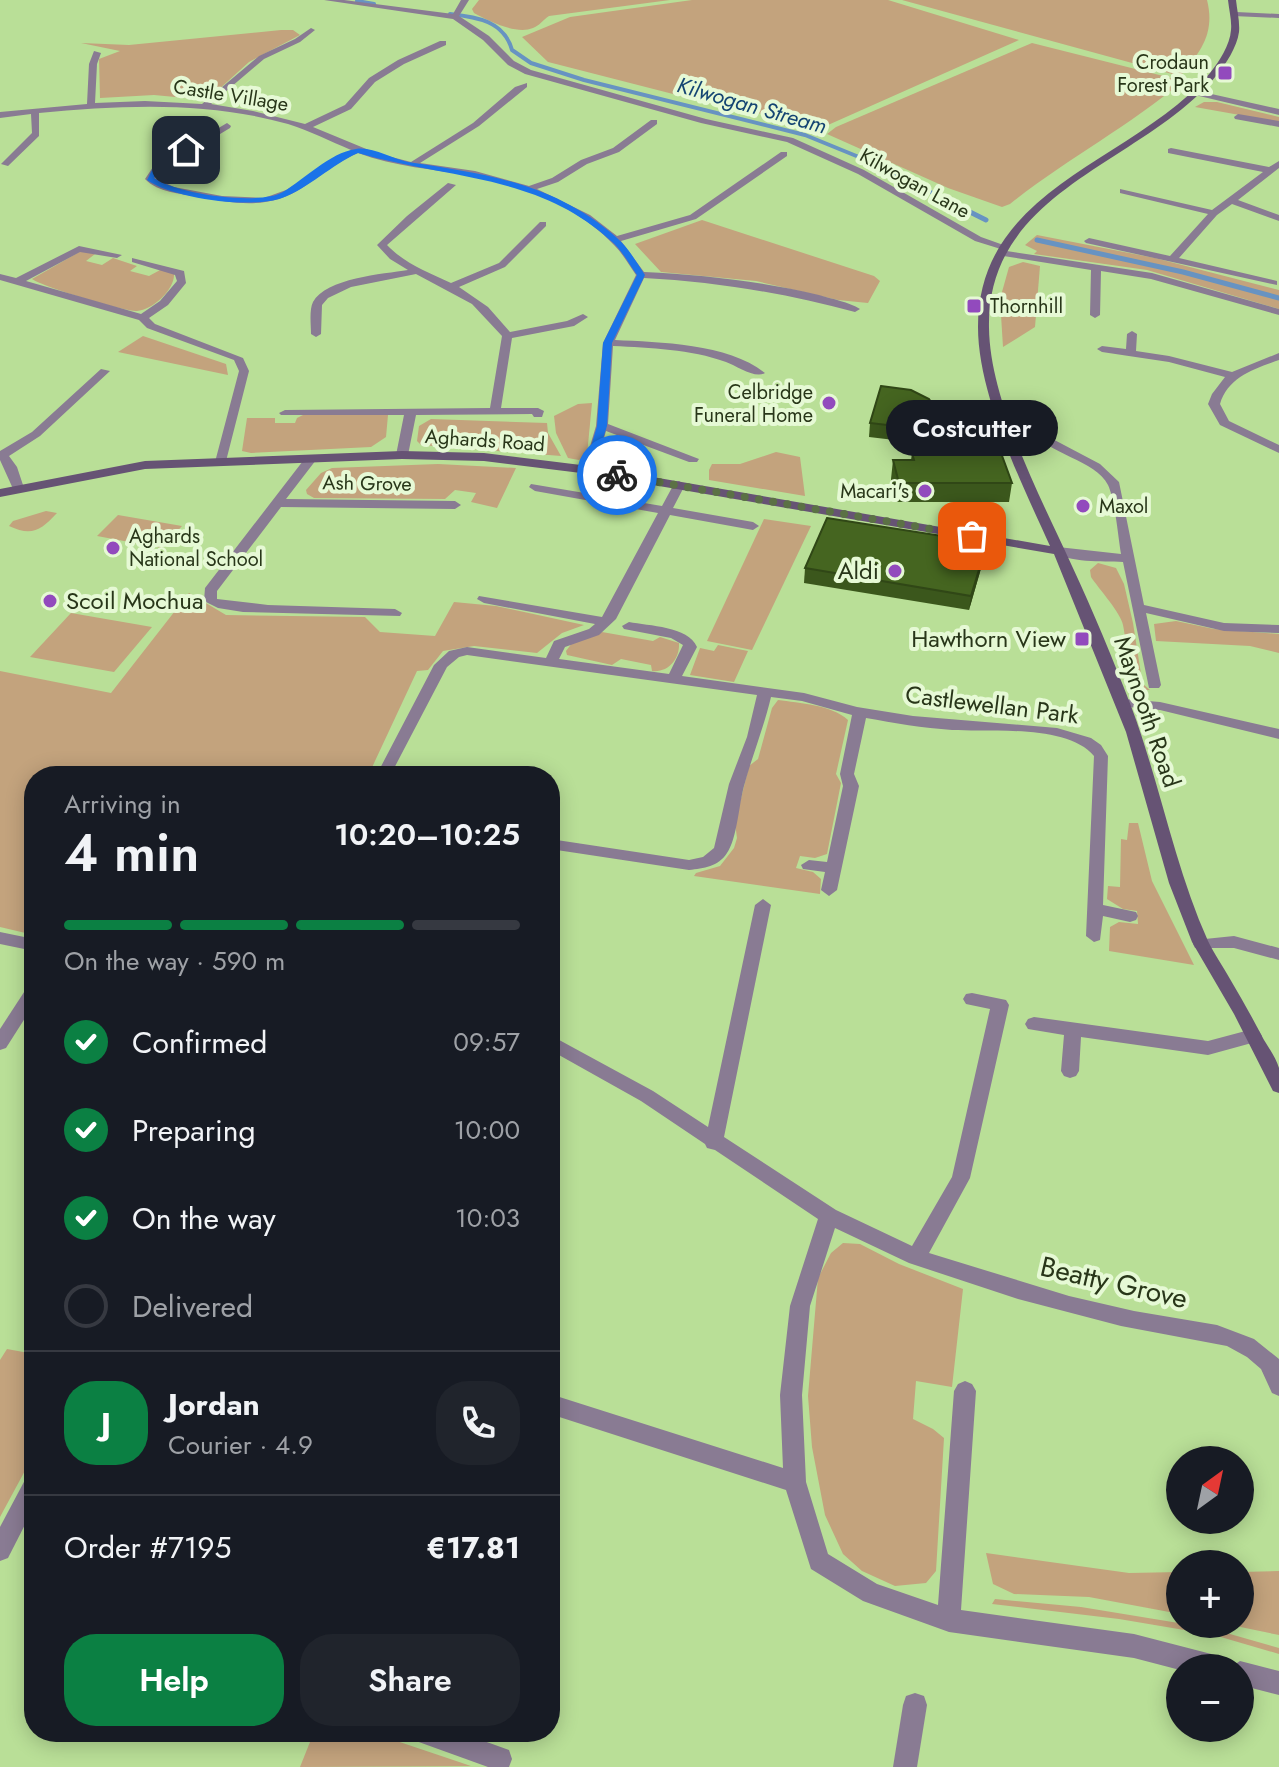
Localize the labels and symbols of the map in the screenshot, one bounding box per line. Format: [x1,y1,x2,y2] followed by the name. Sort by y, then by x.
[1117,48,1209,100] place label: Crodaun Forest Park
[1216,64,1234,82] marker: Crodaun Forest Park
[673,68,831,142] water label: Kilwogan Stream
[171,72,290,119] street label: Castle Village
[152,116,220,184] pin
[854,141,975,226] street label: Kilwogan Lane
[990,292,1063,321] place label: Thornhill
[965,297,983,315] marker: Thornhill
[694,378,813,430] place label: Celbridge Funeral Home
[820,394,838,412] marker: Celbridge Funeral Home
[886,400,1058,456] callout: Costcutter
[424,422,546,459] street label: Aghards Road
[577,435,657,515] courier
[322,468,412,499] street label: Ash Grove
[840,477,909,506] place label: Macari's
[916,482,934,500] marker: Macari's
[1099,492,1148,521] place label: Maxol
[1074,497,1092,515] marker: Maxol
[938,502,1006,570] pin
[129,522,263,574] place label: Aghards National School
[104,539,122,557] marker: Aghards National School
[838,553,879,588] place label: Aldi
[886,562,904,580] marker: Aldi
[66,583,203,618] place label: Scoil Mochua
[41,592,59,610] marker: Scoil Mochua
[911,621,1067,656] place label: Hawthorn View
[1073,630,1091,648] marker: Hawthorn View
[1105,632,1190,792] street label: Maynooth Road
[903,677,1081,733] street label: Castlewellan Park
[1036,1246,1191,1319] street label: Beatty Grove
[1166,1446,1254,1534] north arrow

